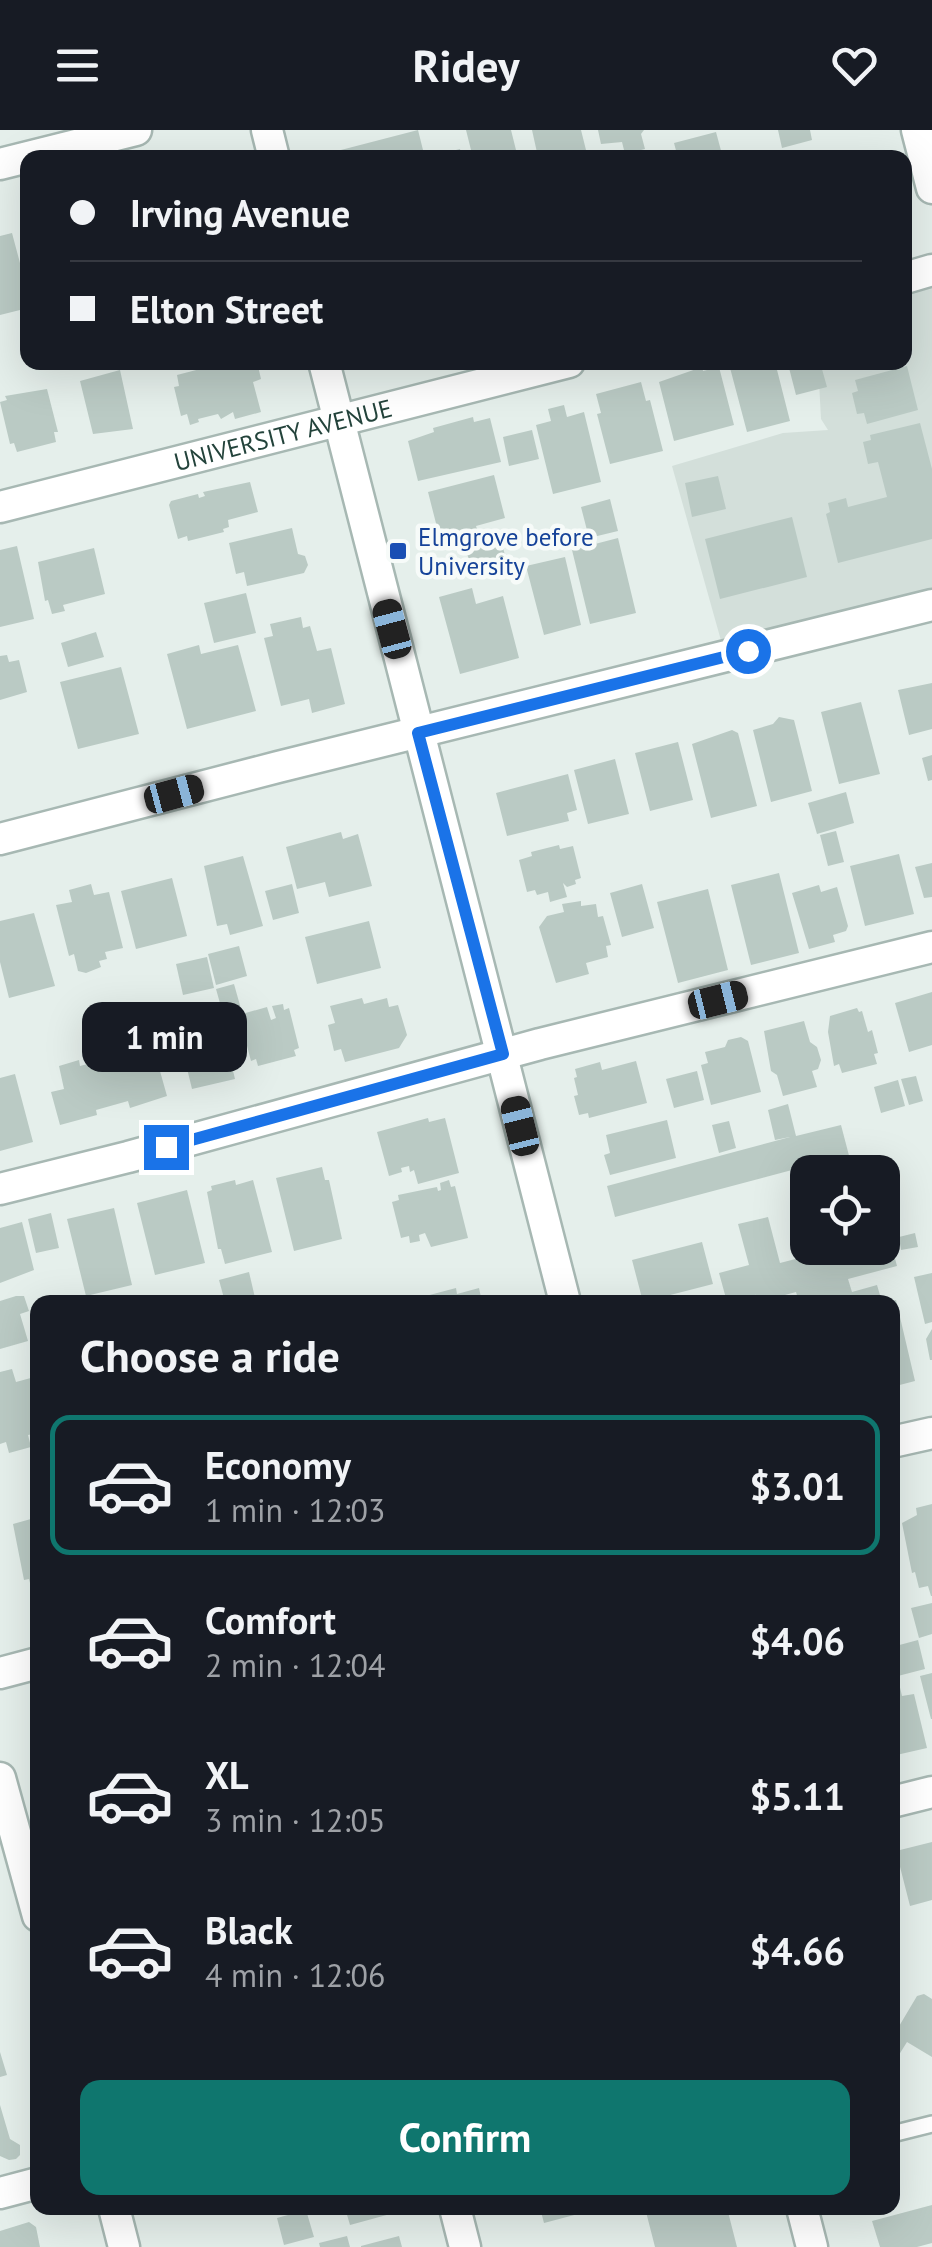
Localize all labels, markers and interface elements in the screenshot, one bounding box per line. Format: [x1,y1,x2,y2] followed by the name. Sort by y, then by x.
[412,36,520,94] text: Ridey
[50,38,105,93] icon: menu
[827,38,882,93] icon: heart
[130,188,350,237] text: Irving Avenue
[130,284,323,333] text: Elton Street
[170,392,395,478] street label: UNIVERSITY AVENUE
[418,521,594,582] place label: Elmgrove before University
[387,540,409,562] marker: Elmgrove before University
[370,596,414,662] car
[726,629,771,674] route start
[141,772,207,816] car
[685,978,751,1022] car
[84,1002,248,1072] callout: 1 min
[125,1016,204,1058] text: 1 min
[498,1093,542,1159] car
[144,1125,189,1170] route end
[790,1155,900,1265] map controls
[790,1155,900,1265] button: locate
[80,1326,340,1384] text: Choose a ride
[85,1440,175,1530] icon: car
[205,1440,351,1489] text: Economy
[749,1461,845,1510] text: $3.01
[205,1489,385,1531] text: 1 min · 12:03
[85,1595,175,1685] icon: car
[205,1595,336,1644] text: Comfort
[749,1616,845,1665] text: $4.06
[205,1644,385,1686] text: 2 min · 12:04
[85,1750,175,1840] icon: car
[205,1750,249,1799] text: XL
[749,1771,845,1820] text: $5.11
[205,1799,385,1841] text: 3 min · 12:05
[85,1905,175,1995] icon: car
[205,1905,293,1954] text: Black
[749,1926,845,1975] text: $4.66
[205,1954,385,1996] text: 4 min · 12:06
[80,2080,850,2195] button: Confirm

